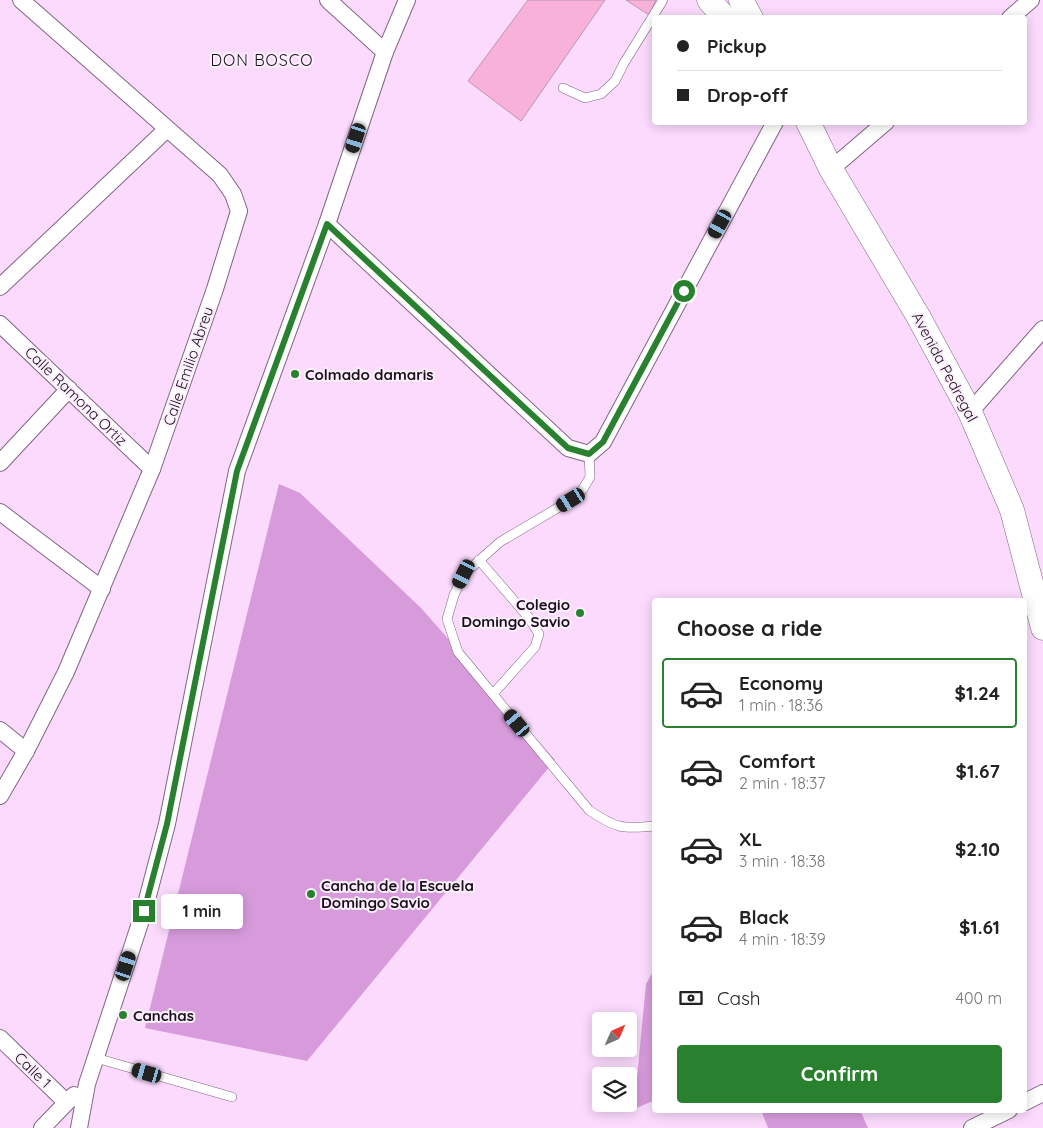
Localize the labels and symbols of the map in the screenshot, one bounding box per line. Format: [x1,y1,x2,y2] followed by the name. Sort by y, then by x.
[210,50,314,70] district label: DON BOSCO
[344,121,367,155] car
[706,207,733,241] car
[673,280,695,302] route start
[159,304,217,428] street label: Calle Emilio Abreu
[908,309,982,425] street label: Avenida Pedregal
[21,342,131,450] street label: Calle Ramona Ortiz
[305,365,433,384] place label: Colmado damaris
[289,368,301,380] marker: Colmado damaris
[554,486,587,514] car
[450,557,477,591] car
[461,595,570,631] place label: Colegio Domingo Savio
[574,607,586,619] marker: Colegio Domingo Savio
[501,707,532,739] car
[321,876,474,912] place label: Cancha de la Escuela Domingo Savio
[305,888,317,900] marker: Cancha de la Escuela Domingo Savio
[162,894,244,928] callout: 1 min
[133,900,155,922] route end
[114,949,137,983] car
[133,1006,194,1025] place label: Canchas
[117,1009,129,1021] marker: Canchas
[592,1012,638,1058] north arrow
[11,1048,55,1092] street label: Calle 1
[130,1062,163,1084] car

